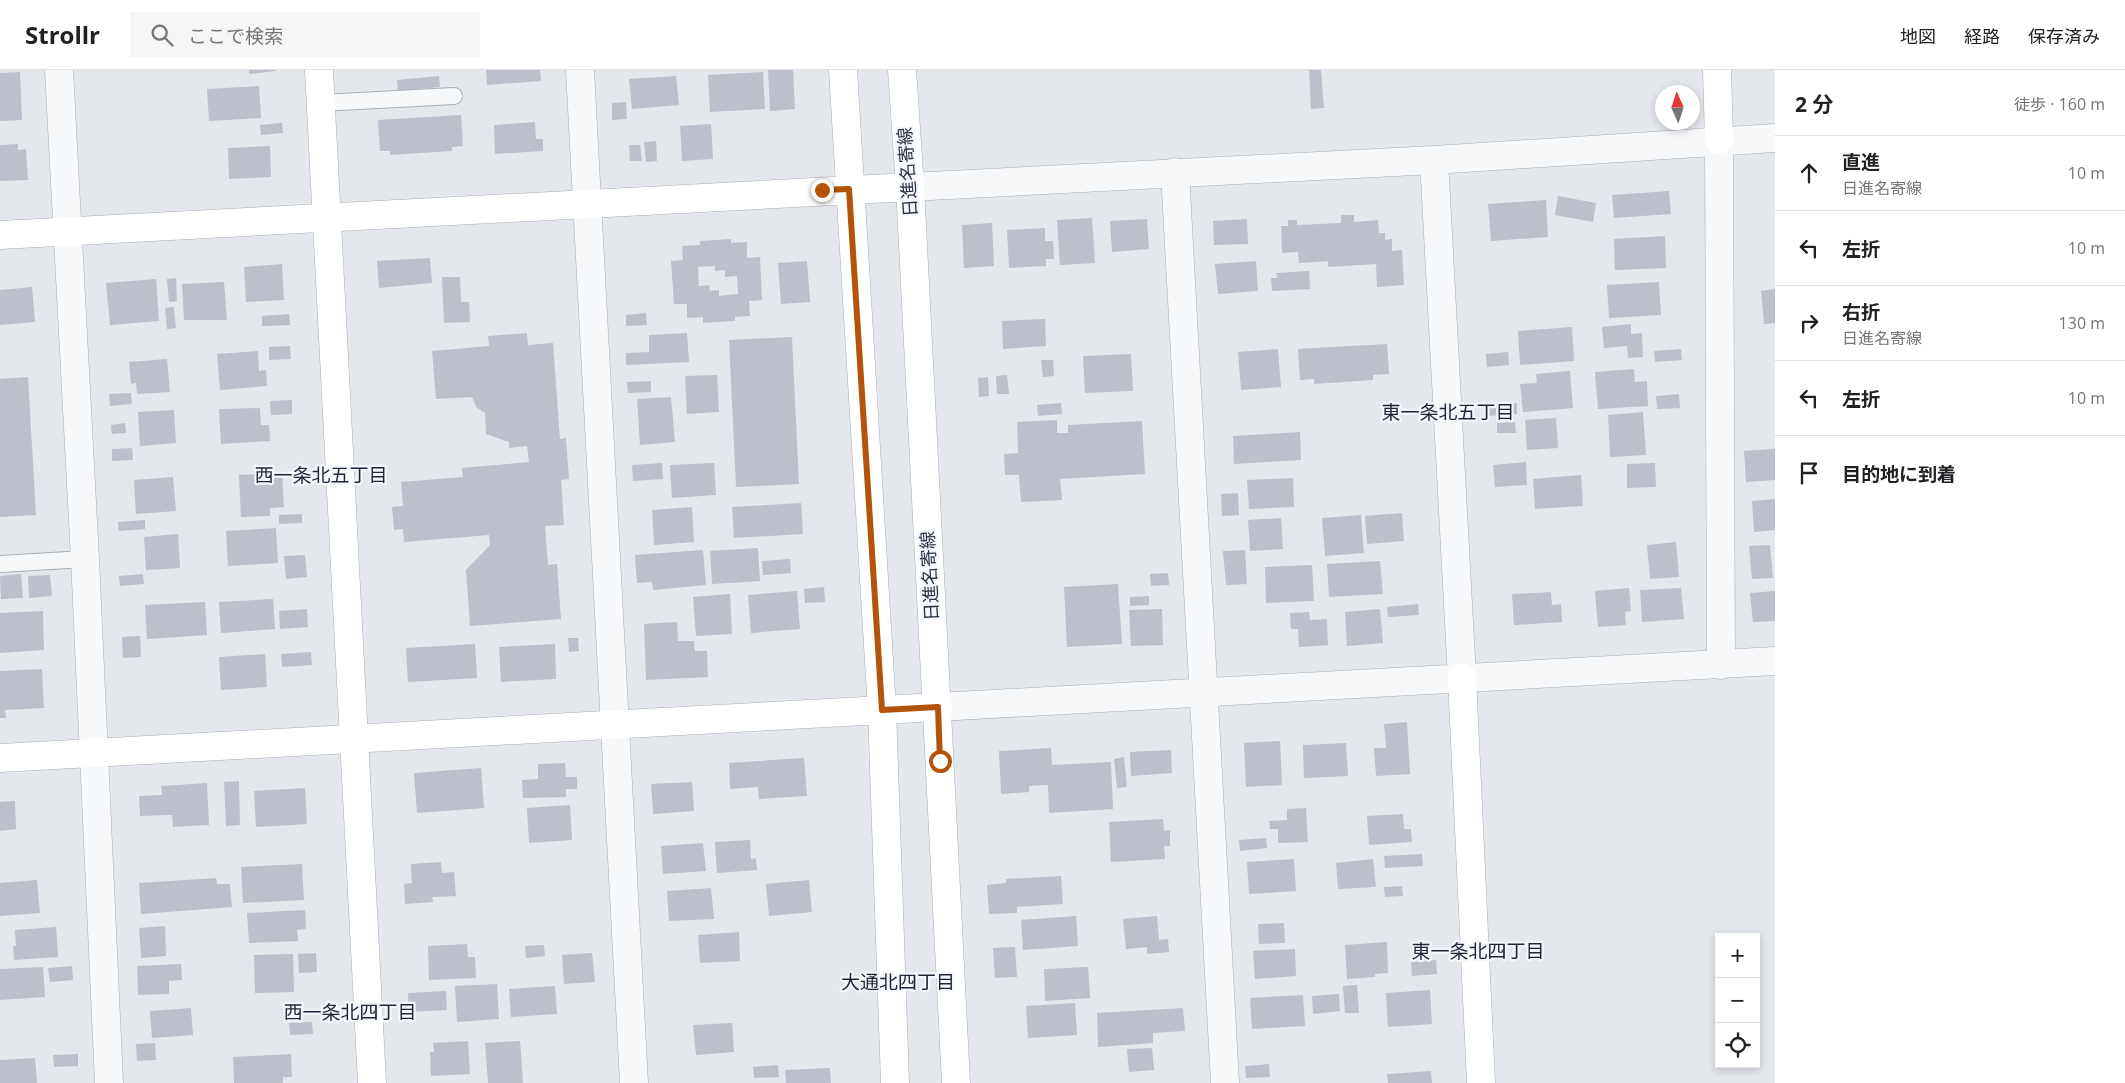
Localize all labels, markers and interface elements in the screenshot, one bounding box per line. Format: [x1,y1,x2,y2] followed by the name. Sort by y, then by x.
[130,12,480,57] search box
[25,18,100,51] text: Strollr
[148,21,176,49] icon: search
[188,23,283,49] text: ここで検索
[1900,24,1936,48] text: 地図
[1964,24,2000,48] text: 経路
[2028,24,2100,48] text: 保存済み
[1655,85,1700,130] north arrow
[1795,90,1833,118] text: 2 分
[2014,93,2105,115] text: 徒歩 · 160 m
[892,126,922,218] street label: 日進名寄線
[1842,149,1880,175] text: 直進
[1795,159,1823,187] icon: ahead
[2068,162,2105,184] text: 10 m
[1842,177,1922,199] text: 日進名寄線
[811,179,834,202] route end
[1795,234,1823,262] icon: left
[1842,236,1880,262] text: 左折
[2068,237,2105,259] text: 10 m
[1842,299,1880,325] text: 右折
[1795,309,1823,337] icon: right
[2059,312,2105,334] text: 130 m
[1842,327,1922,349] text: 日進名寄線
[1795,384,1823,412] icon: left
[1842,386,1880,412] text: 左折
[2068,387,2105,409] text: 10 m
[1381,399,1515,425] district label: 東一条北五丁目
[1795,459,1823,487] icon: arrive
[1842,461,1956,487] text: 目的地に到着
[254,462,388,488] district label: 西一条北五丁目
[915,530,943,622] street label: 日進名寄線
[929,750,952,773] route start
[1715,933,1760,1068] map controls
[1715,933,1760,978] button: +
[1411,938,1545,964] district label: 東一条北四丁目
[841,969,955,995] district label: 大通北四丁目
[1715,978,1760,1023] button: −
[283,999,417,1025] district label: 西一条北四丁目
[1715,1023,1760,1068] button: locate

